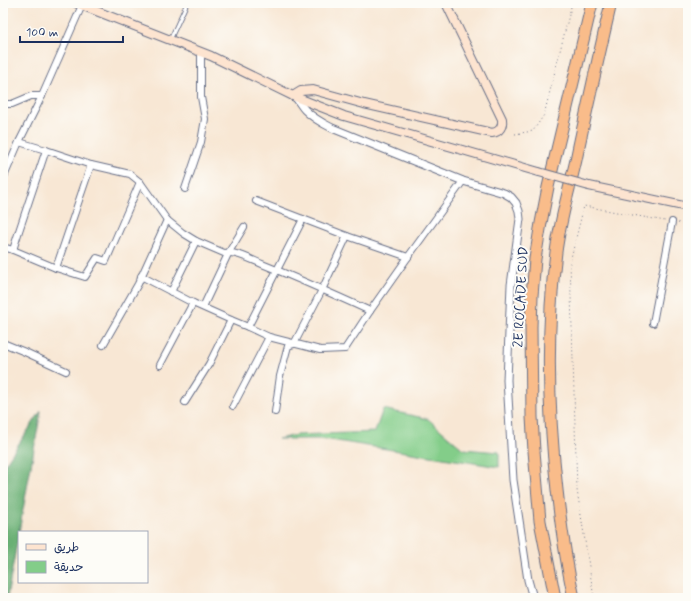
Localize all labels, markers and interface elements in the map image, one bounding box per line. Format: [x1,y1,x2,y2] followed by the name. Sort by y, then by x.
[20,18,123,44] scale bar
[26,25,58,41] text: 100 m
[509,246,533,348] street label: 2E ROCADE SUD
[18,531,148,583] legend
[54,540,79,556] text: طريق
[54,560,83,576] text: حديقة

